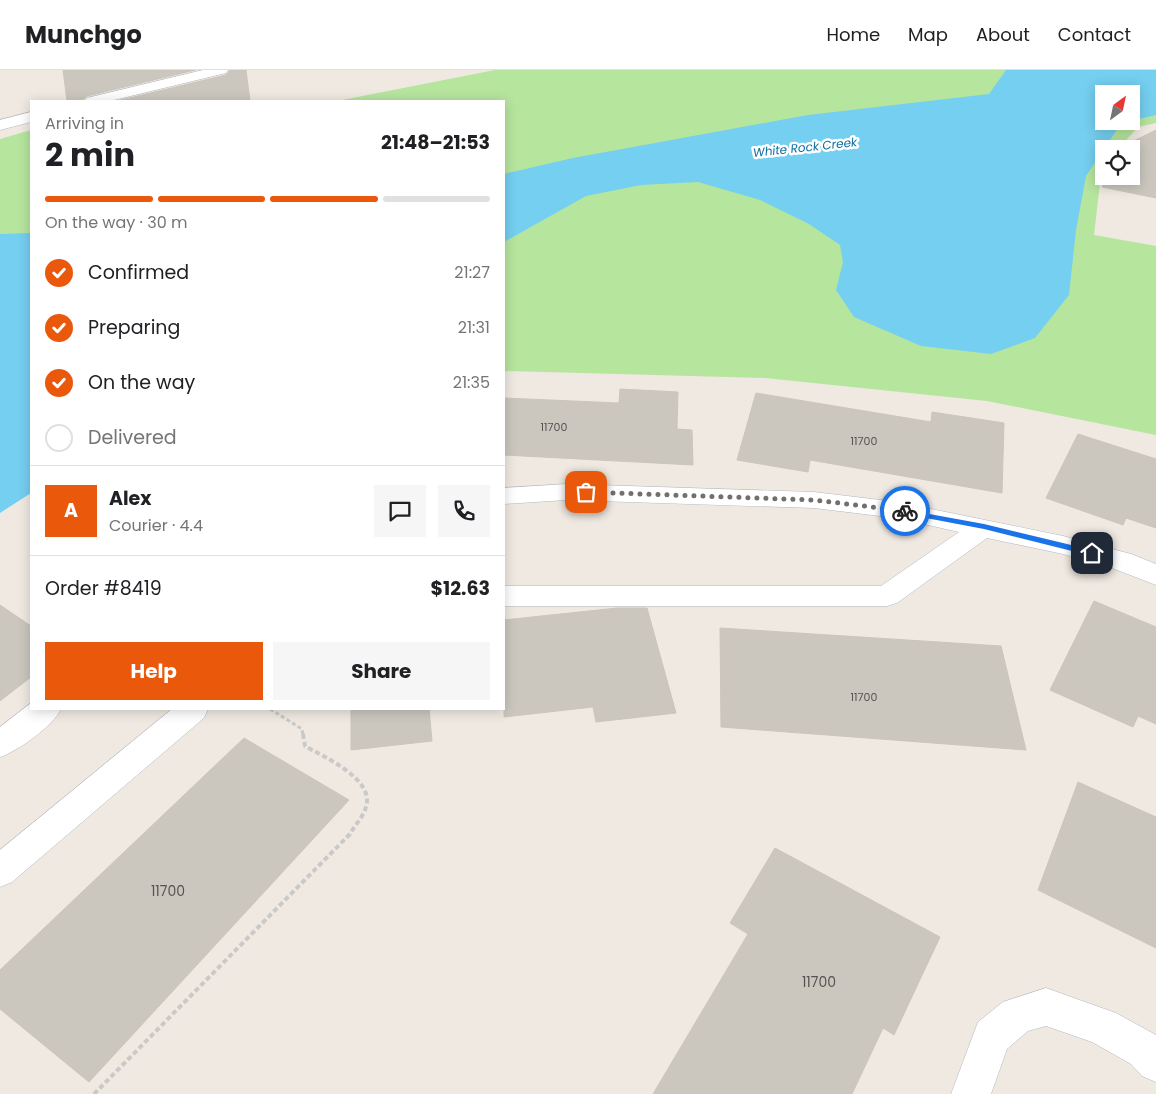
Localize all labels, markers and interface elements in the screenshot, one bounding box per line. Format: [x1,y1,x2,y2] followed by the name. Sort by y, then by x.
[25,18,142,51] text: Munchgo
[826,22,880,47] text: Home
[908,22,948,47] text: Map
[976,22,1030,47] text: About
[1058,22,1131,47] text: Contact
[1095,85,1140,130] north arrow
[1095,85,1140,185] map controls
[45,112,124,135] text: Arriving in
[381,129,490,156] text: 21:48–21:53
[45,132,135,177] text: 2 min
[752,133,859,161] water label: White Rock Creek
[1095,140,1140,185] button: locate
[45,211,187,234] text: On the way · 30 m
[45,259,73,287] icon: check
[88,259,189,286] text: Confirmed
[454,261,490,284] text: 21:27
[45,314,73,342] icon: check
[88,314,180,341] text: Preparing
[458,316,490,339] text: 21:31
[45,369,73,397] icon: check
[88,369,195,396] text: On the way
[453,371,490,394] text: 21:35
[541,419,568,435] house number: 11700
[88,424,177,451] text: Delivered
[851,433,878,449] house number: 11700
[565,471,607,513] pin
[572,478,600,506] icon: bag
[109,485,151,512] text: Alex
[374,485,426,537] button: chat
[438,485,490,537] button: phone
[880,486,930,536] courier
[64,497,78,524] text: A
[891,497,919,525] icon: bike
[109,514,203,537] text: Courier · 4.4
[1071,532,1113,574] pin
[1078,539,1106,567] icon: home
[45,575,162,602] text: Order #8419
[431,575,490,602] text: $12.63
[45,642,263,700] button: Help
[273,642,490,700] button: Share
[851,689,878,705] house number: 11700
[151,881,185,901] house number: 11700
[802,972,836,992] house number: 11700

